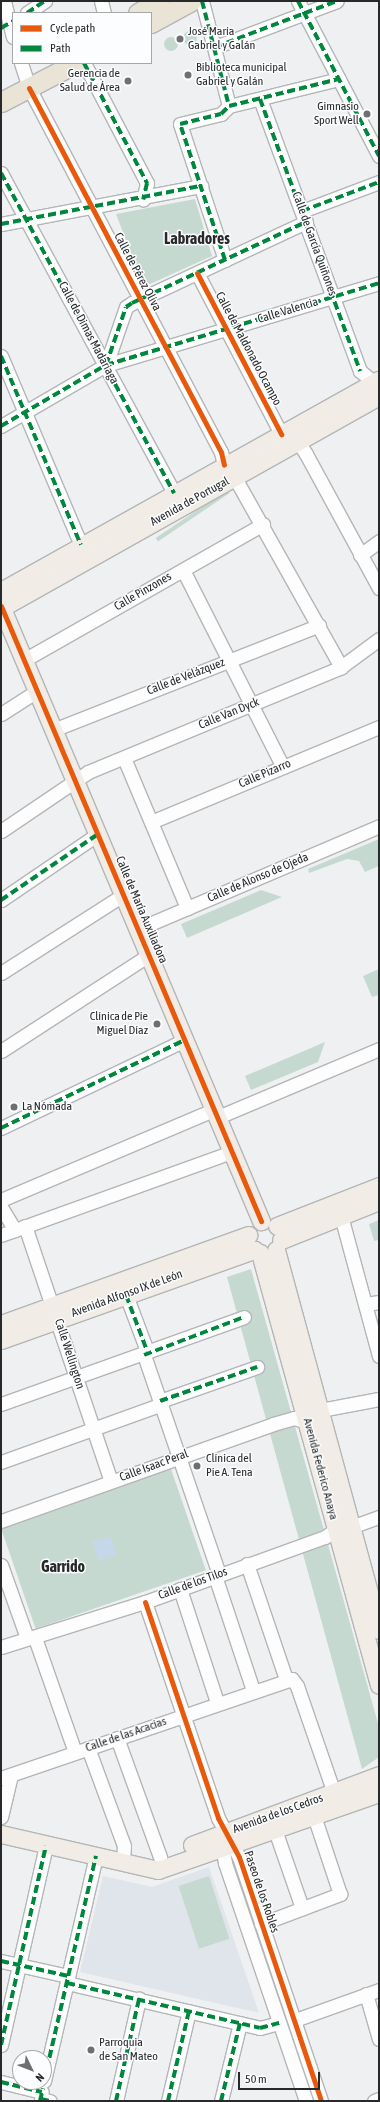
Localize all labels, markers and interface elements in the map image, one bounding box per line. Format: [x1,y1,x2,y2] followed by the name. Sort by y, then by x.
[12,12,152,64] legend
[50,21,95,35] text: Cycle path
[188,25,255,53] place label: José María Gabriel y Galán
[175,34,185,44] marker: José María Gabriel y Galán
[50,41,71,55] text: Path
[196,61,287,89] place label: Biblioteca municipal Gabriel y Galán
[60,67,120,95] place label: Gerencia de Salud de Área
[183,70,193,80] marker: Biblioteca municipal Gabriel y Galán
[123,76,133,86] marker: Gerencia de Salud de Área
[314,100,359,128] place label: Gimnasio Sport Well
[362,109,372,119] marker: Gimnasio Sport Well
[289,190,339,298] street label: Calle de García Quiñones
[164,228,230,248] district label: Labradores
[110,230,164,314] street label: Calle de Pérez Oliva
[55,279,121,387] street label: Calle de Dimas Madariaga
[212,290,284,408] street label: Calle de Maldonado Ocampo
[256,295,320,327] street label: Calle Valencia
[148,474,232,530] street label: Avenida de Portugal
[112,570,174,614] street label: Calle Pinzones
[145,656,227,698] street label: Calle de Velázquez
[197,695,261,733] street label: Calle Van Dyck
[237,757,293,791] street label: Calle Pizarro
[205,850,311,906] street label: Calle de Alonso de Ojeda
[112,854,170,966] street label: Calle de María Auxiliadora
[90,1010,148,1038] place label: Clínica de Pie Miguel Díaz
[151,1018,163,1030] marker: Clínica de Pie Miguel Díaz
[22,1100,72,1114] place label: La Nómada
[9,1102,19,1112] marker: La Nómada
[69,1267,185,1321] street label: Avenida Alfonso IX de León
[51,1317,87,1391] street label: Calle Wellington
[300,1417,340,1521] street label: Avenida Federico Anaya
[118,1447,190,1485] street label: Calle Isaac Peral
[206,1452,253,1480] place label: Clínica del Pie A. Tena
[191,1460,203,1472] marker: Clínica del Pie A. Tena
[41,1556,85,1576] district label: Garrido
[157,1565,229,1603] street label: Calle de los Tilos
[84,1714,168,1756] street label: Calle de las Acacias
[231,1791,325,1837] street label: Avenida de los Cedros
[240,1849,282,1935] street label: Paseo de los Robles
[99,2036,158,2064] place label: Parroquia de San Mateo
[86,2045,96,2055] marker: Parroquia de San Mateo
[12,2050,52,2090] north arrow
[240,2064,322,2090] scale bar
[33,2071,47,2084] text: N
[245,2072,267,2086] text: 50 m

